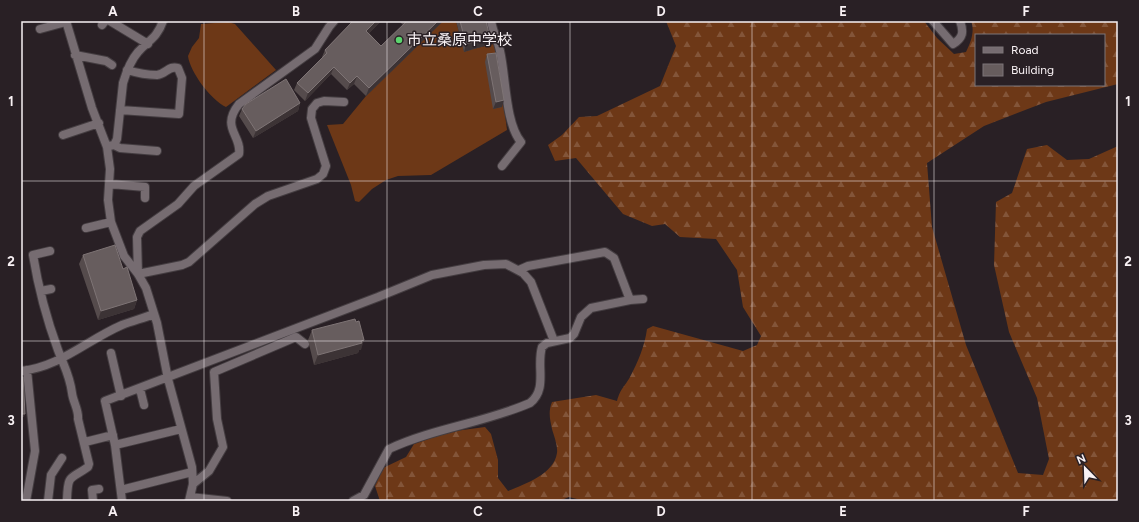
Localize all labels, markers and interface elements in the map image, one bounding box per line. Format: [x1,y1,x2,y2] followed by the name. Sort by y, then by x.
[108,4,118,19] text: A
[292,4,300,19] text: B
[473,4,483,19] text: C
[656,4,666,19] text: D
[839,4,847,19] text: E
[1022,4,1030,19] text: F
[407,31,512,49] place label: 市立桑原中学校
[975,34,1105,86] legend
[394,35,404,45] marker: 市立桑原中学校
[1011,43,1039,57] text: Road
[1011,63,1054,77] text: Building
[8,94,14,109] text: 1
[1125,94,1131,109] text: 1
[7,254,15,269] text: 2
[1124,254,1132,269] text: 2
[7,413,15,428] text: 3
[1124,413,1132,428] text: 3
[1065,448,1105,488] north arrow
[1075,452,1088,467] text: N
[108,504,118,519] text: A
[292,504,300,519] text: B
[473,504,483,519] text: C
[656,504,666,519] text: D
[839,504,847,519] text: E
[1022,504,1030,519] text: F

